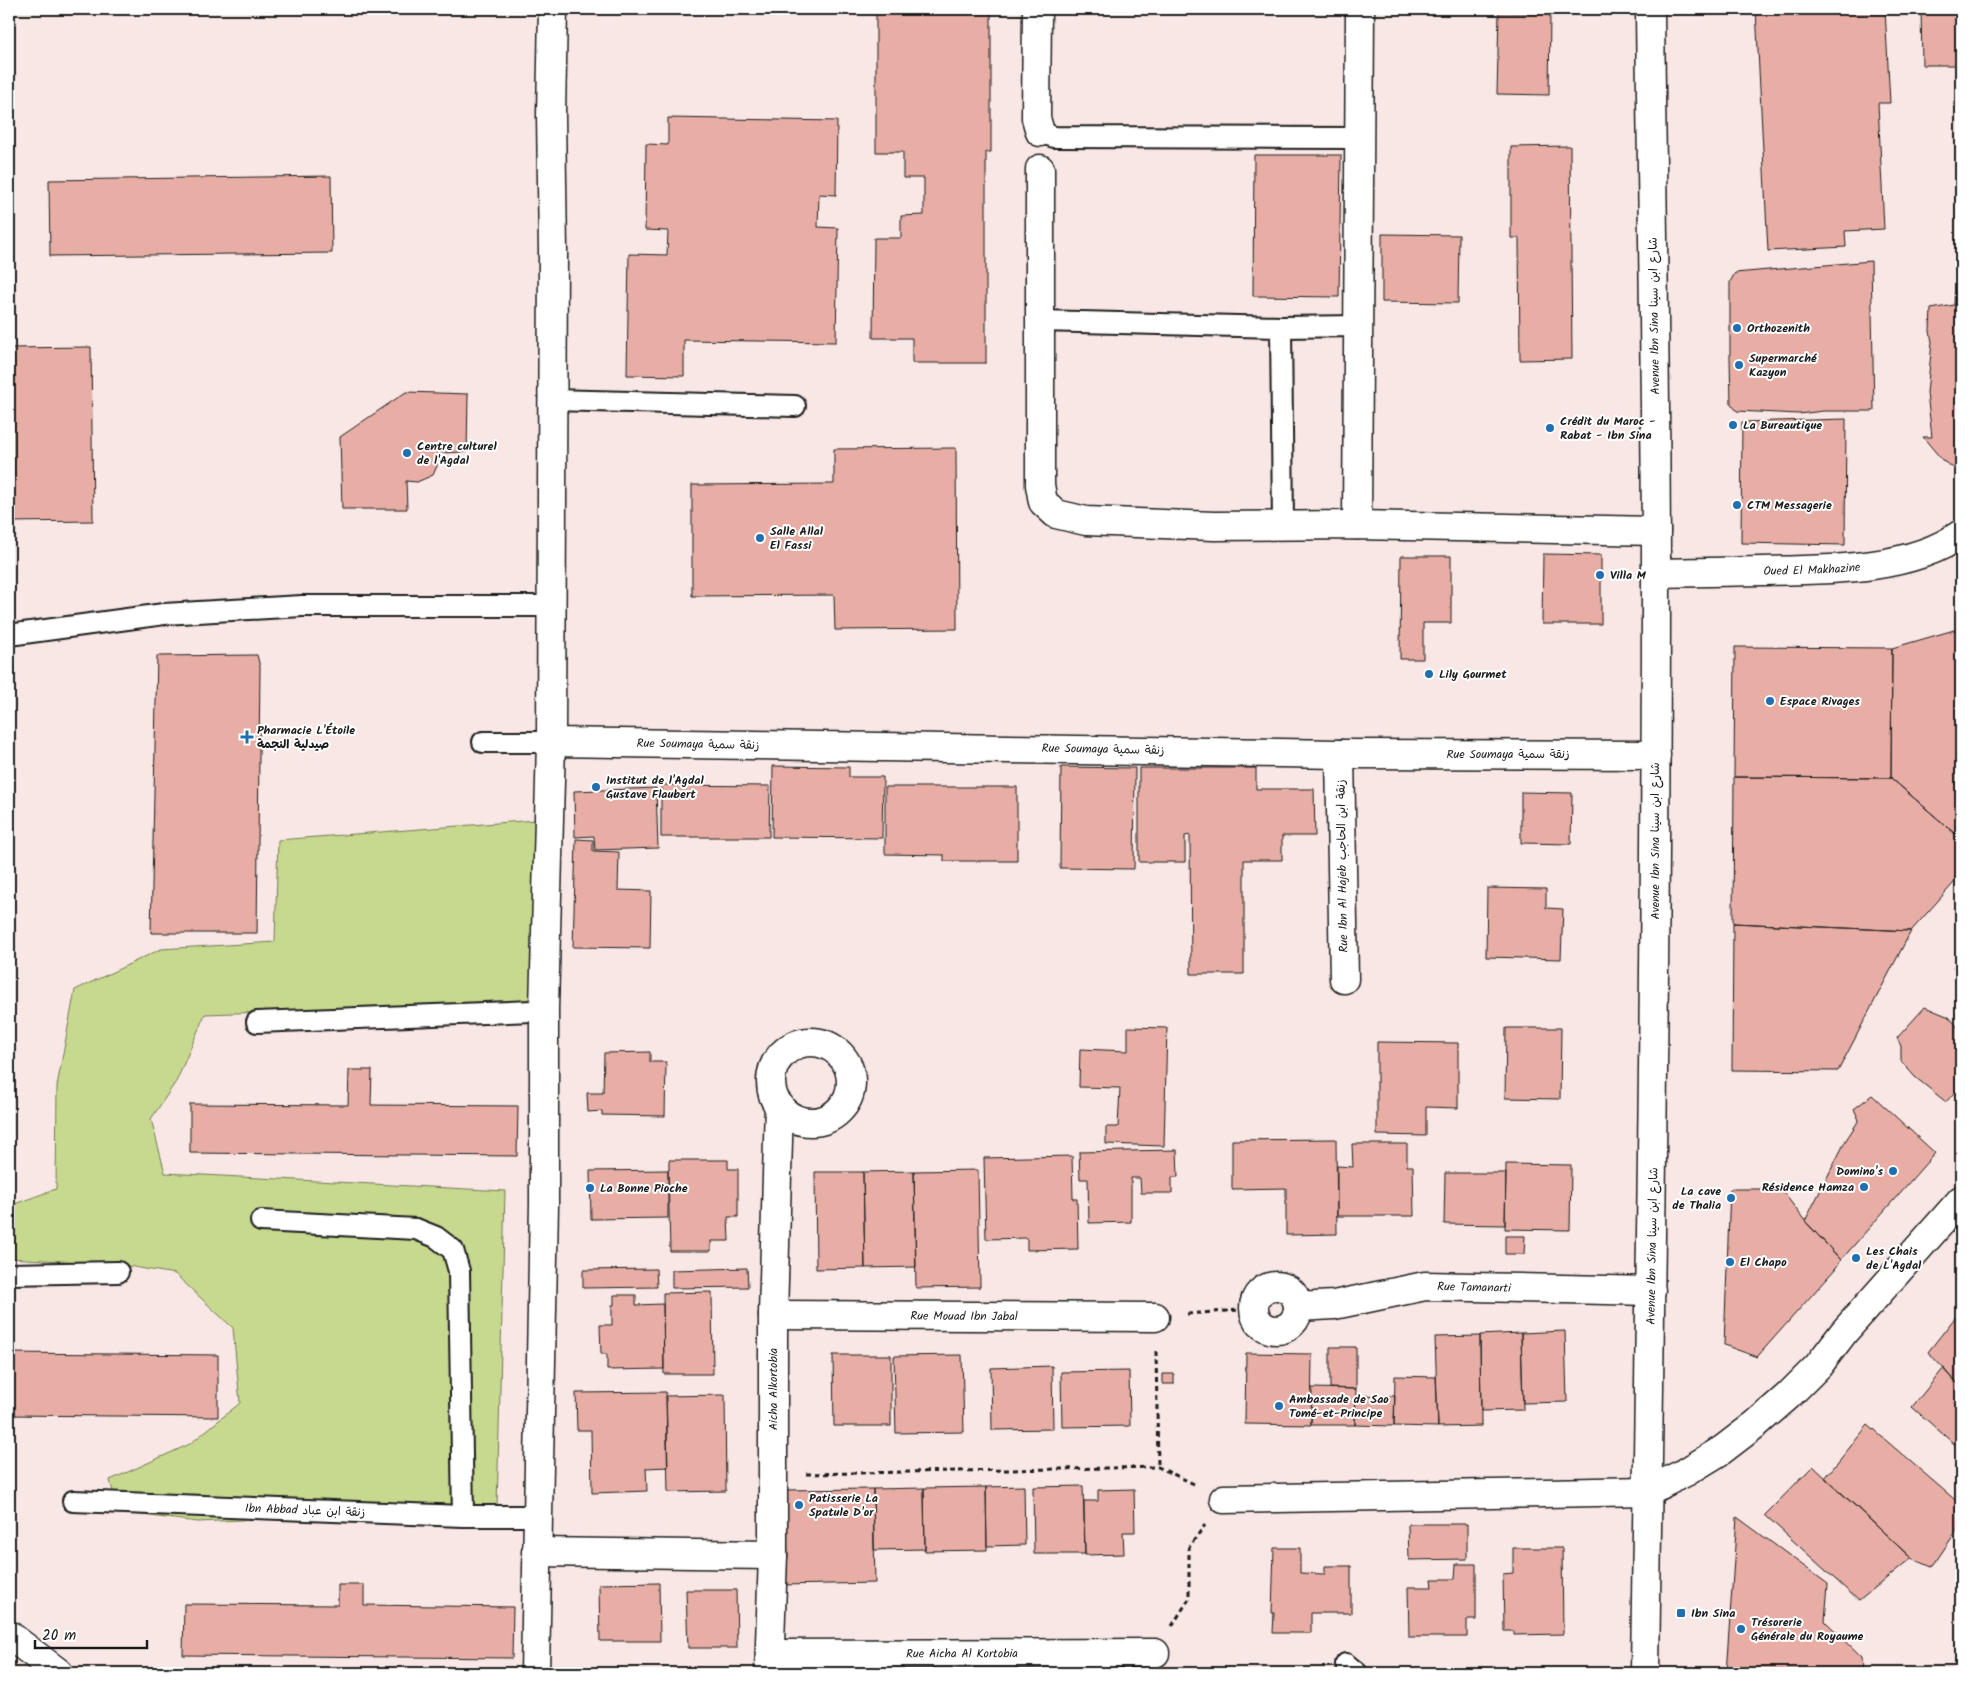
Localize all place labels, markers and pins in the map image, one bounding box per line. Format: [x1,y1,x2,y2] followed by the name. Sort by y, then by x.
[1747,319,1810,338] place label: Orthozenith
[1731,322,1743,334] marker: Orthozenith
[1749,349,1817,382] place label: Supermarché Kazyon
[1733,359,1745,371] marker: Supermarché Kazyon
[1560,412,1656,445] place label: Crédit du Maroc - Rabat - Ibn Sina
[1743,416,1822,435] place label: La Bureautique
[1727,419,1739,431] marker: La Bureautique
[1544,422,1556,434] marker: Crédit du Maroc - Rabat - Ibn Sina
[417,437,497,470] place label: Centre culturel de l'Agdal
[401,447,413,459] marker: Centre culturel de l'Agdal
[1747,496,1832,515] place label: CTM Messagerie
[1731,499,1743,511] marker: CTM Messagerie
[770,522,824,555] place label: Salle Allal El Fassi
[754,532,766,544] marker: Salle Allal El Fassi
[1610,566,1647,585] place label: Villa M
[1594,569,1606,581] marker: Villa M
[1439,665,1507,684] place label: Lily Gourmet
[1423,668,1435,680] marker: Lily Gourmet
[1780,692,1860,711] place label: Espace Rivages
[1764,695,1776,707] marker: Espace Rivages
[257,721,355,754] place label: Pharmacie L'Étoile صيدلية النجمة
[241,731,253,743] marker: Pharmacie L'Étoile صيدلية النجمة
[606,771,704,804] place label: Institut de l'Agdal Gustave Flaubert
[590,781,602,793] marker: Institut de l'Agdal Gustave Flaubert
[1836,1162,1883,1181] place label: Domino's
[1887,1165,1899,1177] marker: Domino's
[1762,1178,1854,1197] place label: Résidence Hamza
[600,1179,688,1198] place label: La Bonne Pioche
[1858,1181,1870,1193] marker: Résidence Hamza
[584,1182,596,1194] marker: La Bonne Pioche
[1672,1182,1721,1215] place label: La cave de Thalia
[1725,1192,1737,1204] marker: La cave de Thalia
[1866,1242,1922,1275] place label: Les Chais de L'Agdal
[1850,1252,1862,1264] marker: Les Chais de L'Agdal
[1740,1253,1787,1272] place label: El Chapo
[1724,1256,1736,1268] marker: El Chapo
[1289,1390,1389,1423] place label: Ambassade de Sao Tomé-et-Principe
[1273,1400,1285,1412] marker: Ambassade de Sao Tomé-et-Principe
[809,1489,878,1522] place label: Patisserie La Spatule D'or
[793,1499,805,1511] marker: Patisserie La Spatule D'or
[1691,1604,1735,1623] place label: Ibn Sina
[1675,1607,1687,1619] marker: Ibn Sina
[1751,1613,1863,1646] place label: Trésorerie Générale du Royaume
[1735,1623,1747,1635] marker: Trésorerie Générale du Royaume

